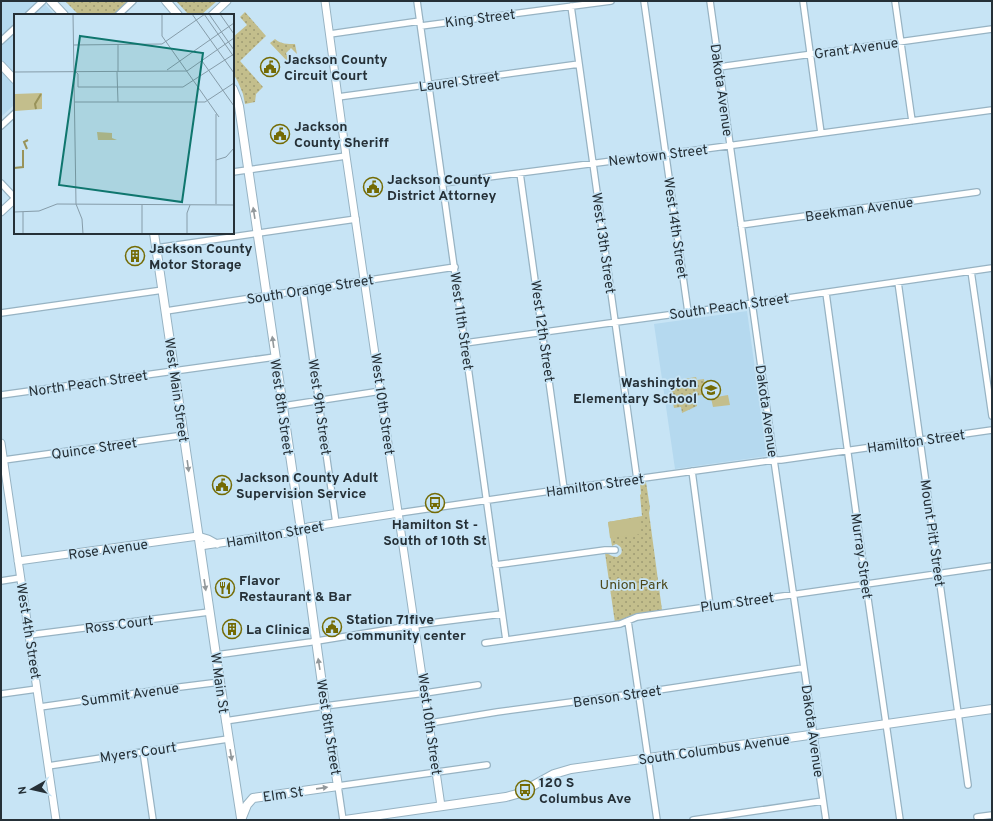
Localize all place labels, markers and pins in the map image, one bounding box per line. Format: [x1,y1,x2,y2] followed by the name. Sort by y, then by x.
[284,52,388,85] place label: Jackson County Circuit Court
[259,56,281,78] public building icon: Jackson County Circuit Court
[294,119,389,152] place label: Jackson County Sheriff
[269,123,291,145] public building icon: Jackson County Sheriff
[387,172,496,205] place label: Jackson County District Attorney
[362,176,384,198] public building icon: Jackson County District Attorney
[149,241,253,274] place label: Jackson County Motor Storage
[124,245,146,267] building icon: Jackson County Motor Storage
[573,375,697,408] place label: Washington Elementary School
[700,379,722,401] school or university icon: Washington Elementary School
[236,470,378,503] place label: Jackson County Adult Supervision Service
[211,474,233,496] public building icon: Jackson County Adult Supervision Service
[424,492,446,514] bus stop icon: Hamilton St - South of 10th St
[383,517,487,550] place label: Hamilton St - South of 10th St
[239,573,352,606] place label: Flavor Restaurant & Bar
[214,577,236,599] restaurant icon: Flavor Restaurant & Bar
[346,612,466,645] place label: Station 71five community center
[321,616,343,638] public building icon: Station 71five community center
[221,618,243,640] building icon: La Clinica
[246,622,310,639] place label: La Clinica
[539,775,632,808] place label: 120 S Columbus Ave
[514,779,536,801] bus stop icon: 120 S Columbus Ave

